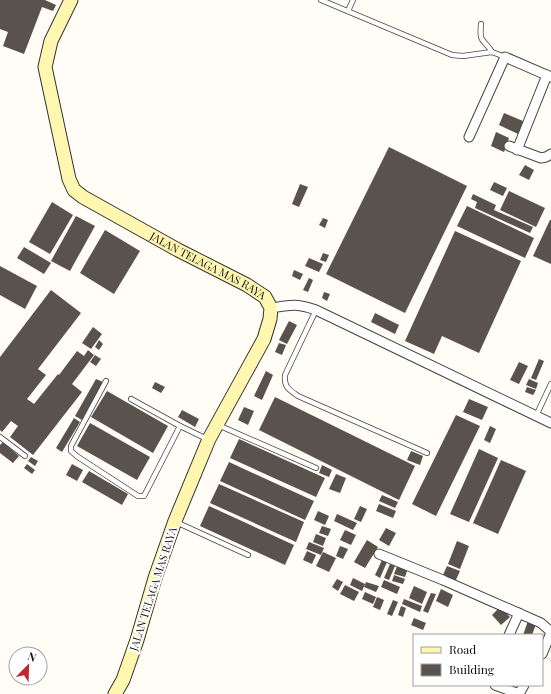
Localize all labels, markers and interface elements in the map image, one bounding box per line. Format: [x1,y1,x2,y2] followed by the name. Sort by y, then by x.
[147,227,269,303] street label: JALAN TELAGA MAS RAYA
[125,525,180,654] street label: JALAN TELAGA MAS RAYA
[413,634,543,686] legend
[449,641,476,657] text: Road
[8,646,48,686] north arrow
[26,648,39,665] text: N
[449,661,495,677] text: Building

